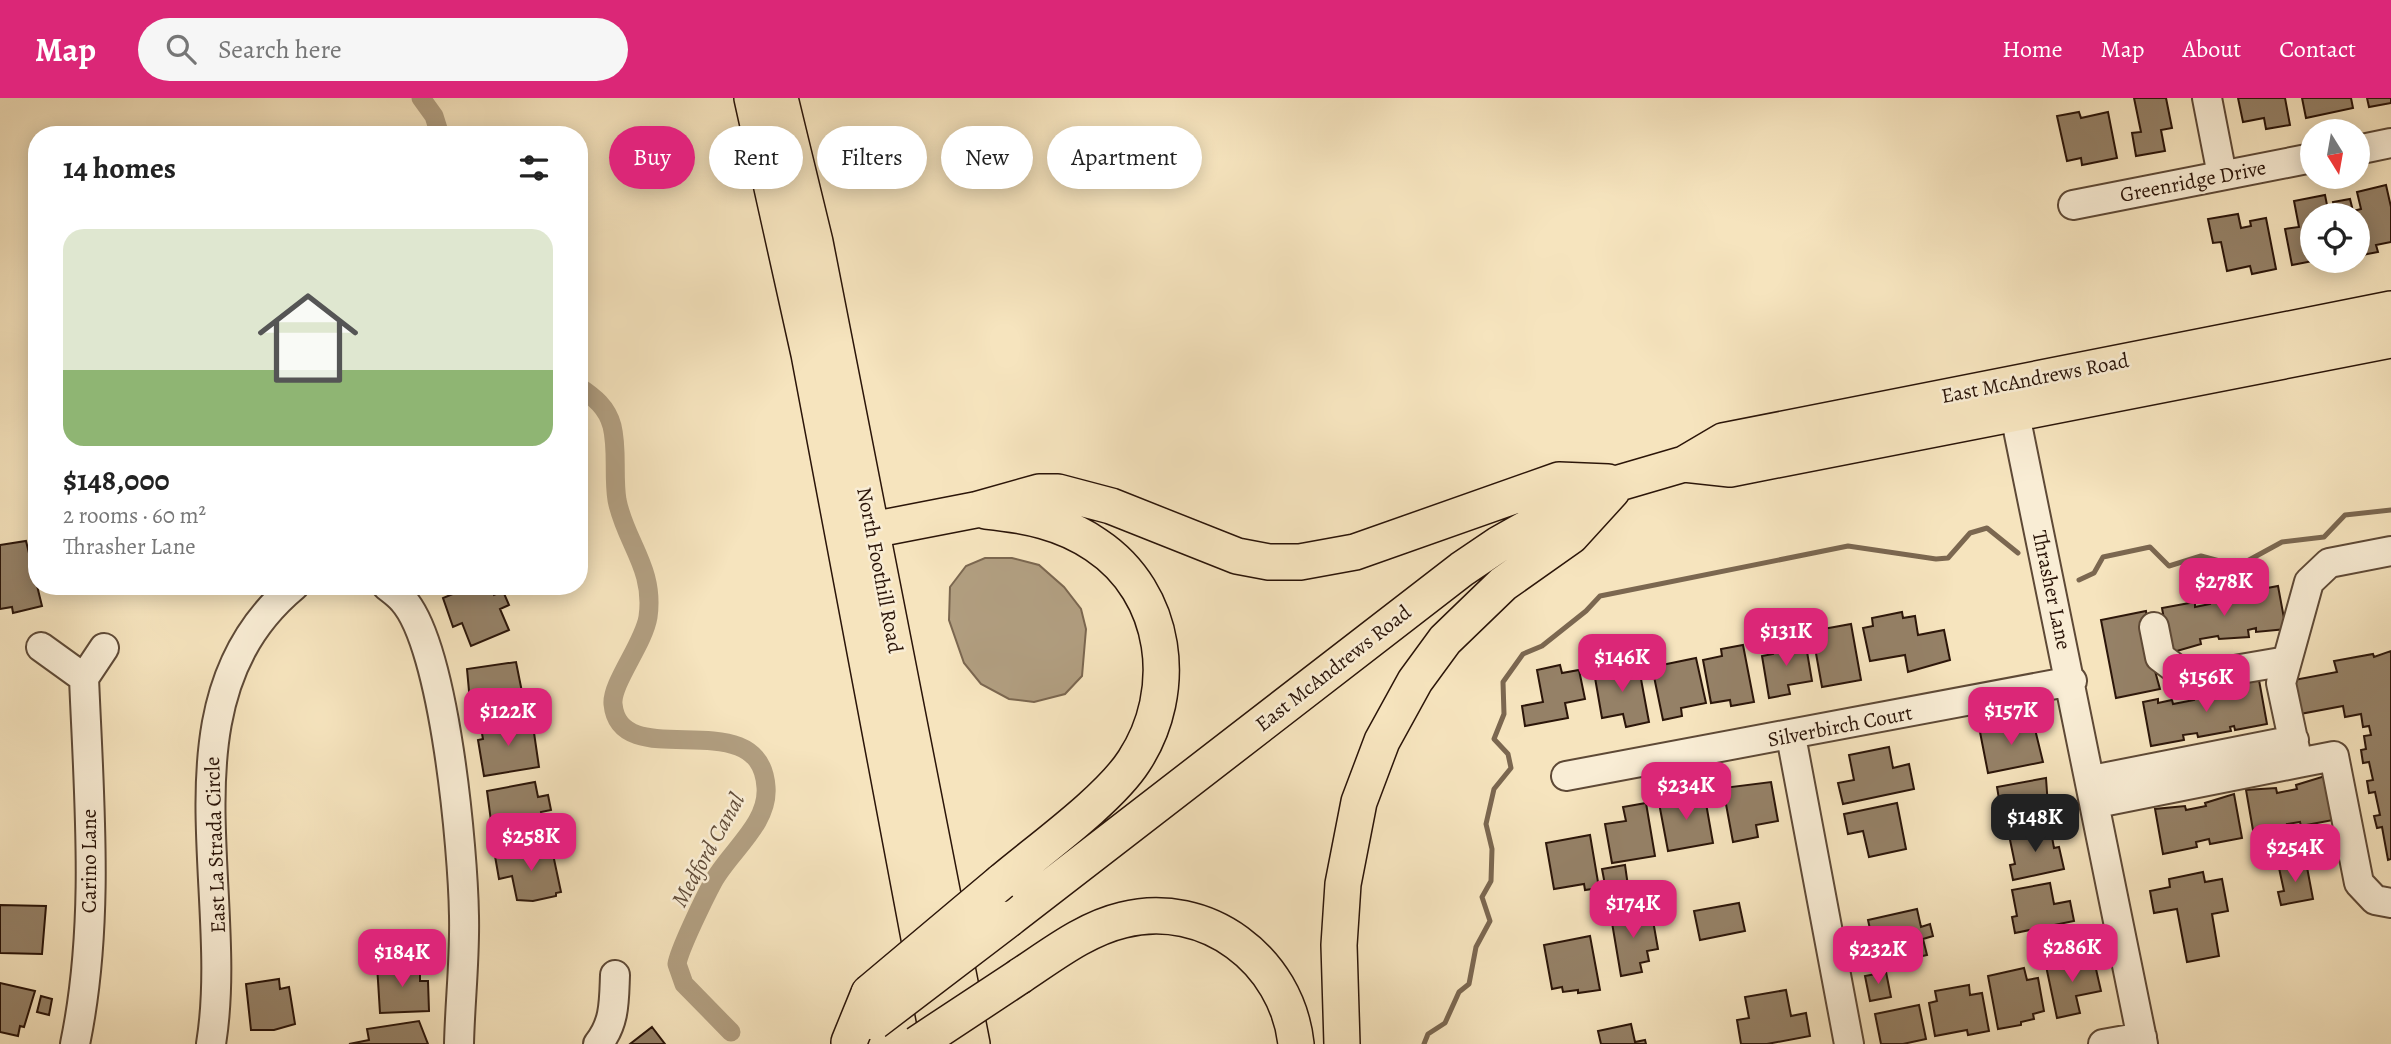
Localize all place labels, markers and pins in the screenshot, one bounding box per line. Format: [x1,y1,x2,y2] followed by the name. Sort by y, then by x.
[2175,559,2273,618] pin: $278K
[1737,608,1835,668] pin: $131K
[1573,634,1671,694] pin: $146K
[2157,654,2255,714] pin: $156K
[459,688,557,748] pin: $122K
[1962,688,2060,747] pin: $157K
[1637,762,1735,822] pin: $234K
[1986,794,2084,854] pin: $148K
[482,814,580,873] pin: $258K
[2246,824,2344,884] pin: $254K
[1584,880,1682,940] pin: $174K
[2023,924,2121,984] pin: $286K
[1829,926,1927,986] pin: $232K
[353,930,451,989] pin: $184K

